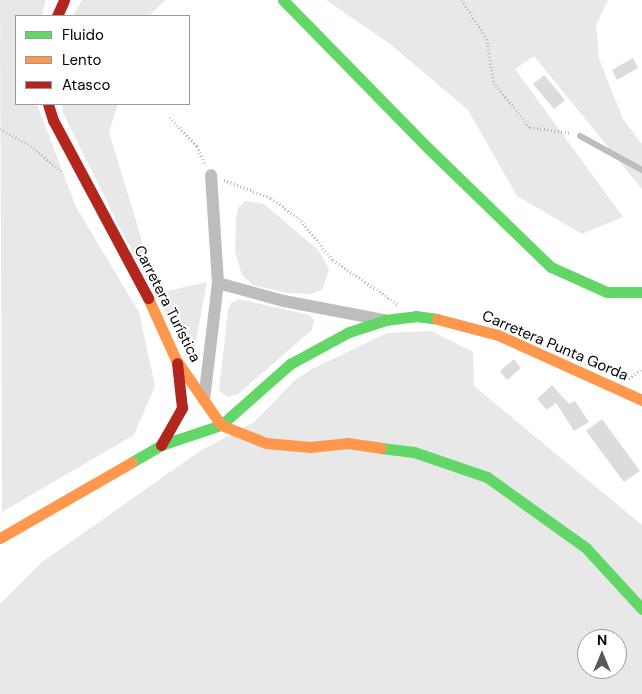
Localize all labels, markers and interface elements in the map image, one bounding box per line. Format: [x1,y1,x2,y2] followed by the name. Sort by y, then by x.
[15,15,190,105] legend
[62,25,104,45] text: Fluido
[62,50,101,70] text: Lento
[62,75,110,95] text: Atasco
[130,243,204,365] street label: Carretera Turística
[479,307,631,385] street label: Carretera Punta Gorda
[577,629,627,679] north arrow
[597,631,607,649] text: N

